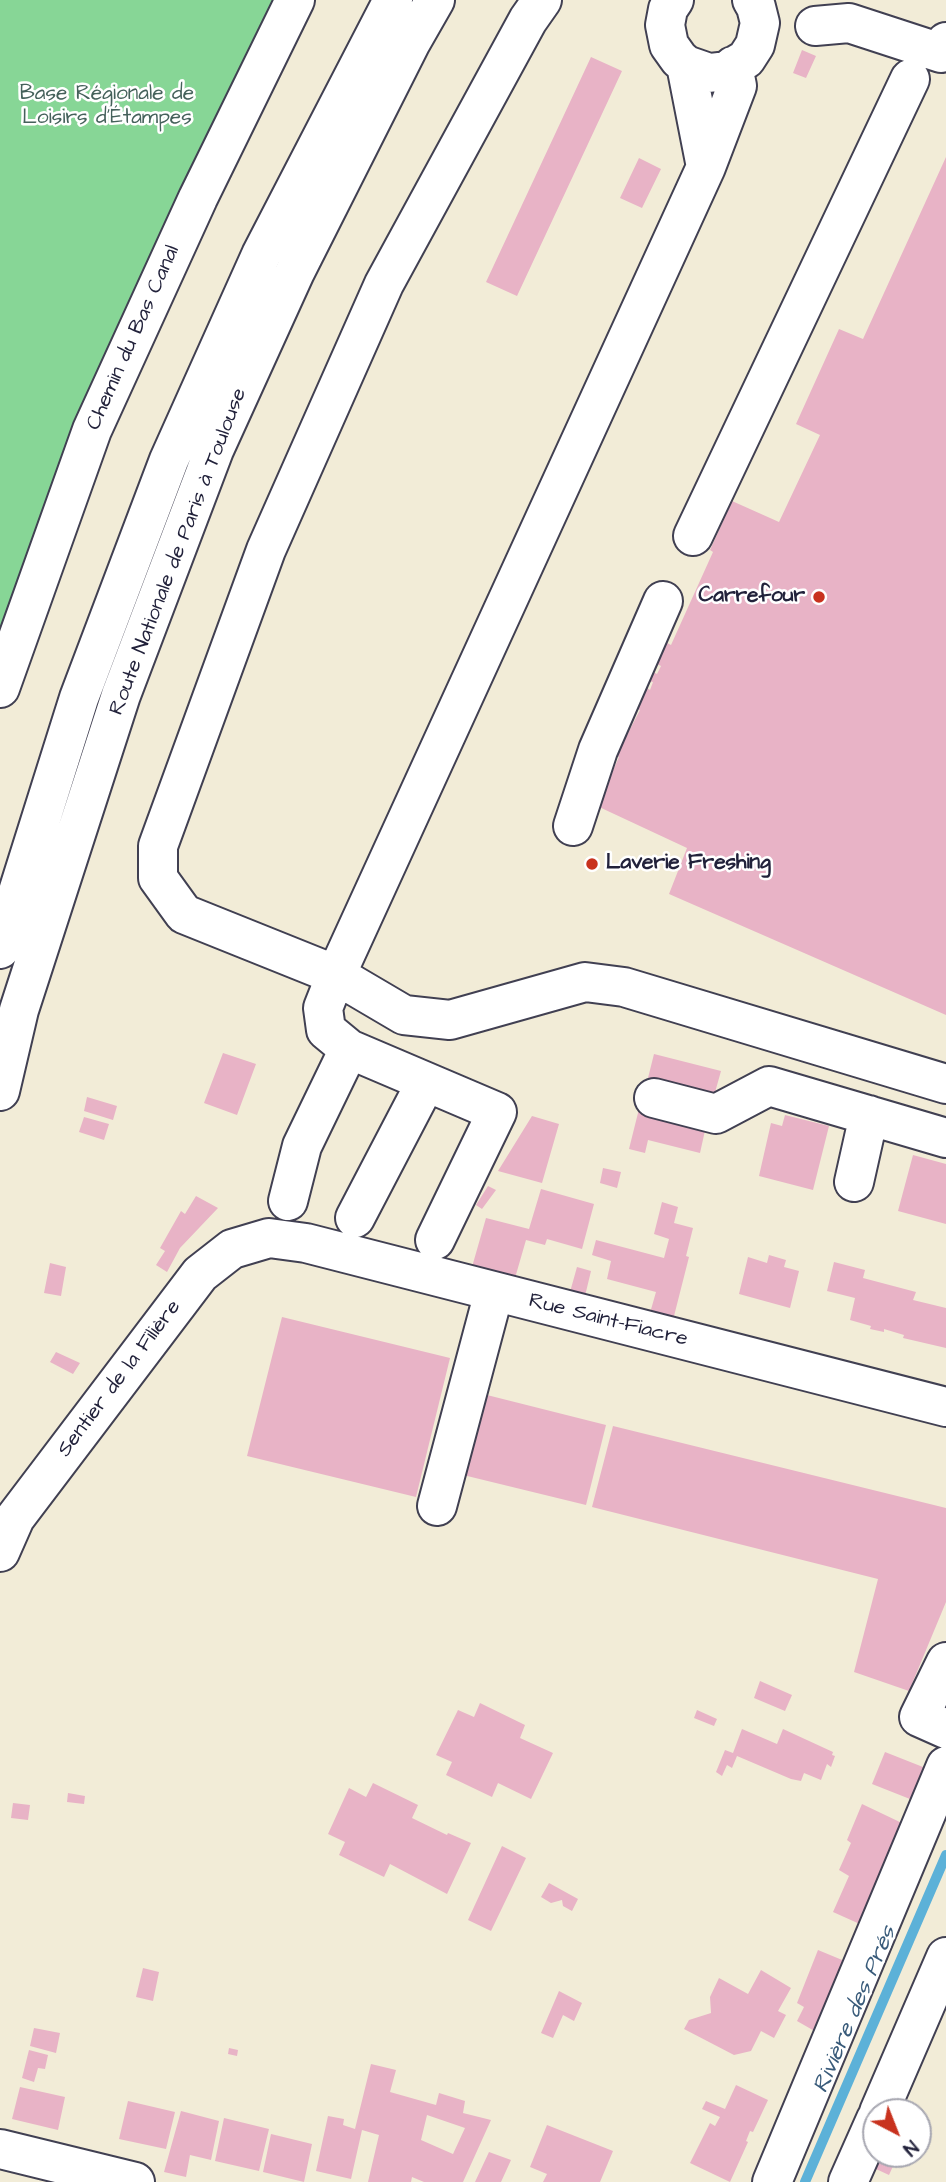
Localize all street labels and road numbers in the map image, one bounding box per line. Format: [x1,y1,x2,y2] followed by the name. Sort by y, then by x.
[82,242,186,434] street label: Chemin du Bas Canal
[105,385,253,719] street label: Route Nationale de Paris à Toulouse
[526,1289,690,1353] street label: Rue Saint-Fiacre
[53,1296,187,1462] street label: Sentier de la Filière

